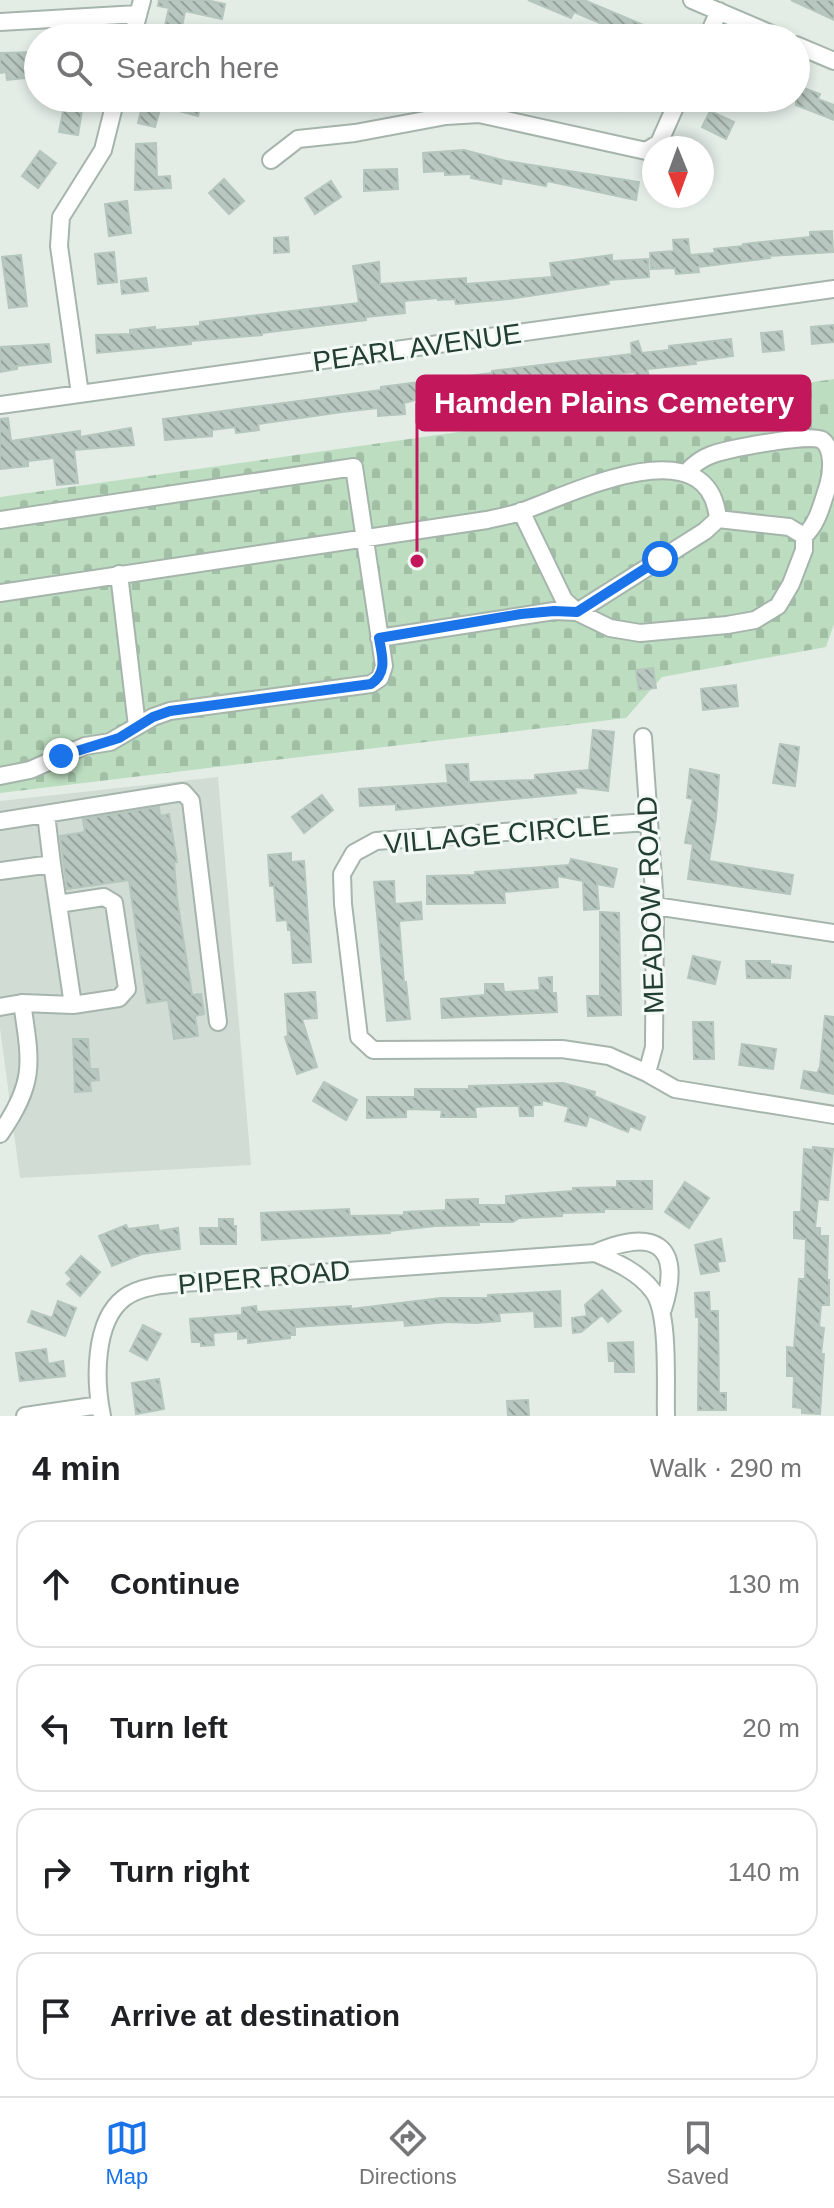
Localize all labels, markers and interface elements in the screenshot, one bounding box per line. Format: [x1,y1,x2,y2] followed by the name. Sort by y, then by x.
[24,24,810,112] search box
[52,46,96,90] icon: search
[116,51,279,84] text: Search here
[642,136,714,208] north arrow
[311,318,523,377] street label: PEARL AVENUE
[417,376,810,430] callout: Hamden Plains Cemetery
[434,386,794,419] text: Hamden Plains Cemetery
[642,541,678,577] route start
[43,738,79,774] route end
[631,796,670,1014] street label: MEADOW ROAD
[383,809,612,860] street label: VILLAGE CIRCLE
[177,1255,351,1300] street label: PIPER ROAD
[32,1449,121,1487] text: 4 min
[650,1453,802,1483] text: Walk · 290 m
[34,1562,78,1606] icon: ahead
[110,1567,240,1600] text: Continue
[728,1569,800,1599] text: 130 m
[34,1706,78,1750] icon: left
[110,1711,228,1744] text: Turn left
[742,1713,800,1743] text: 20 m
[34,1850,78,1894] icon: right
[110,1855,249,1888] text: Turn right
[728,1857,800,1887] text: 140 m
[34,1994,78,2038] icon: arrive
[110,1999,400,2032] text: Arrive at destination
[105,2116,149,2190] tab: Map
[359,2116,457,2190] tab: Directions
[667,2116,729,2190] tab: Saved

